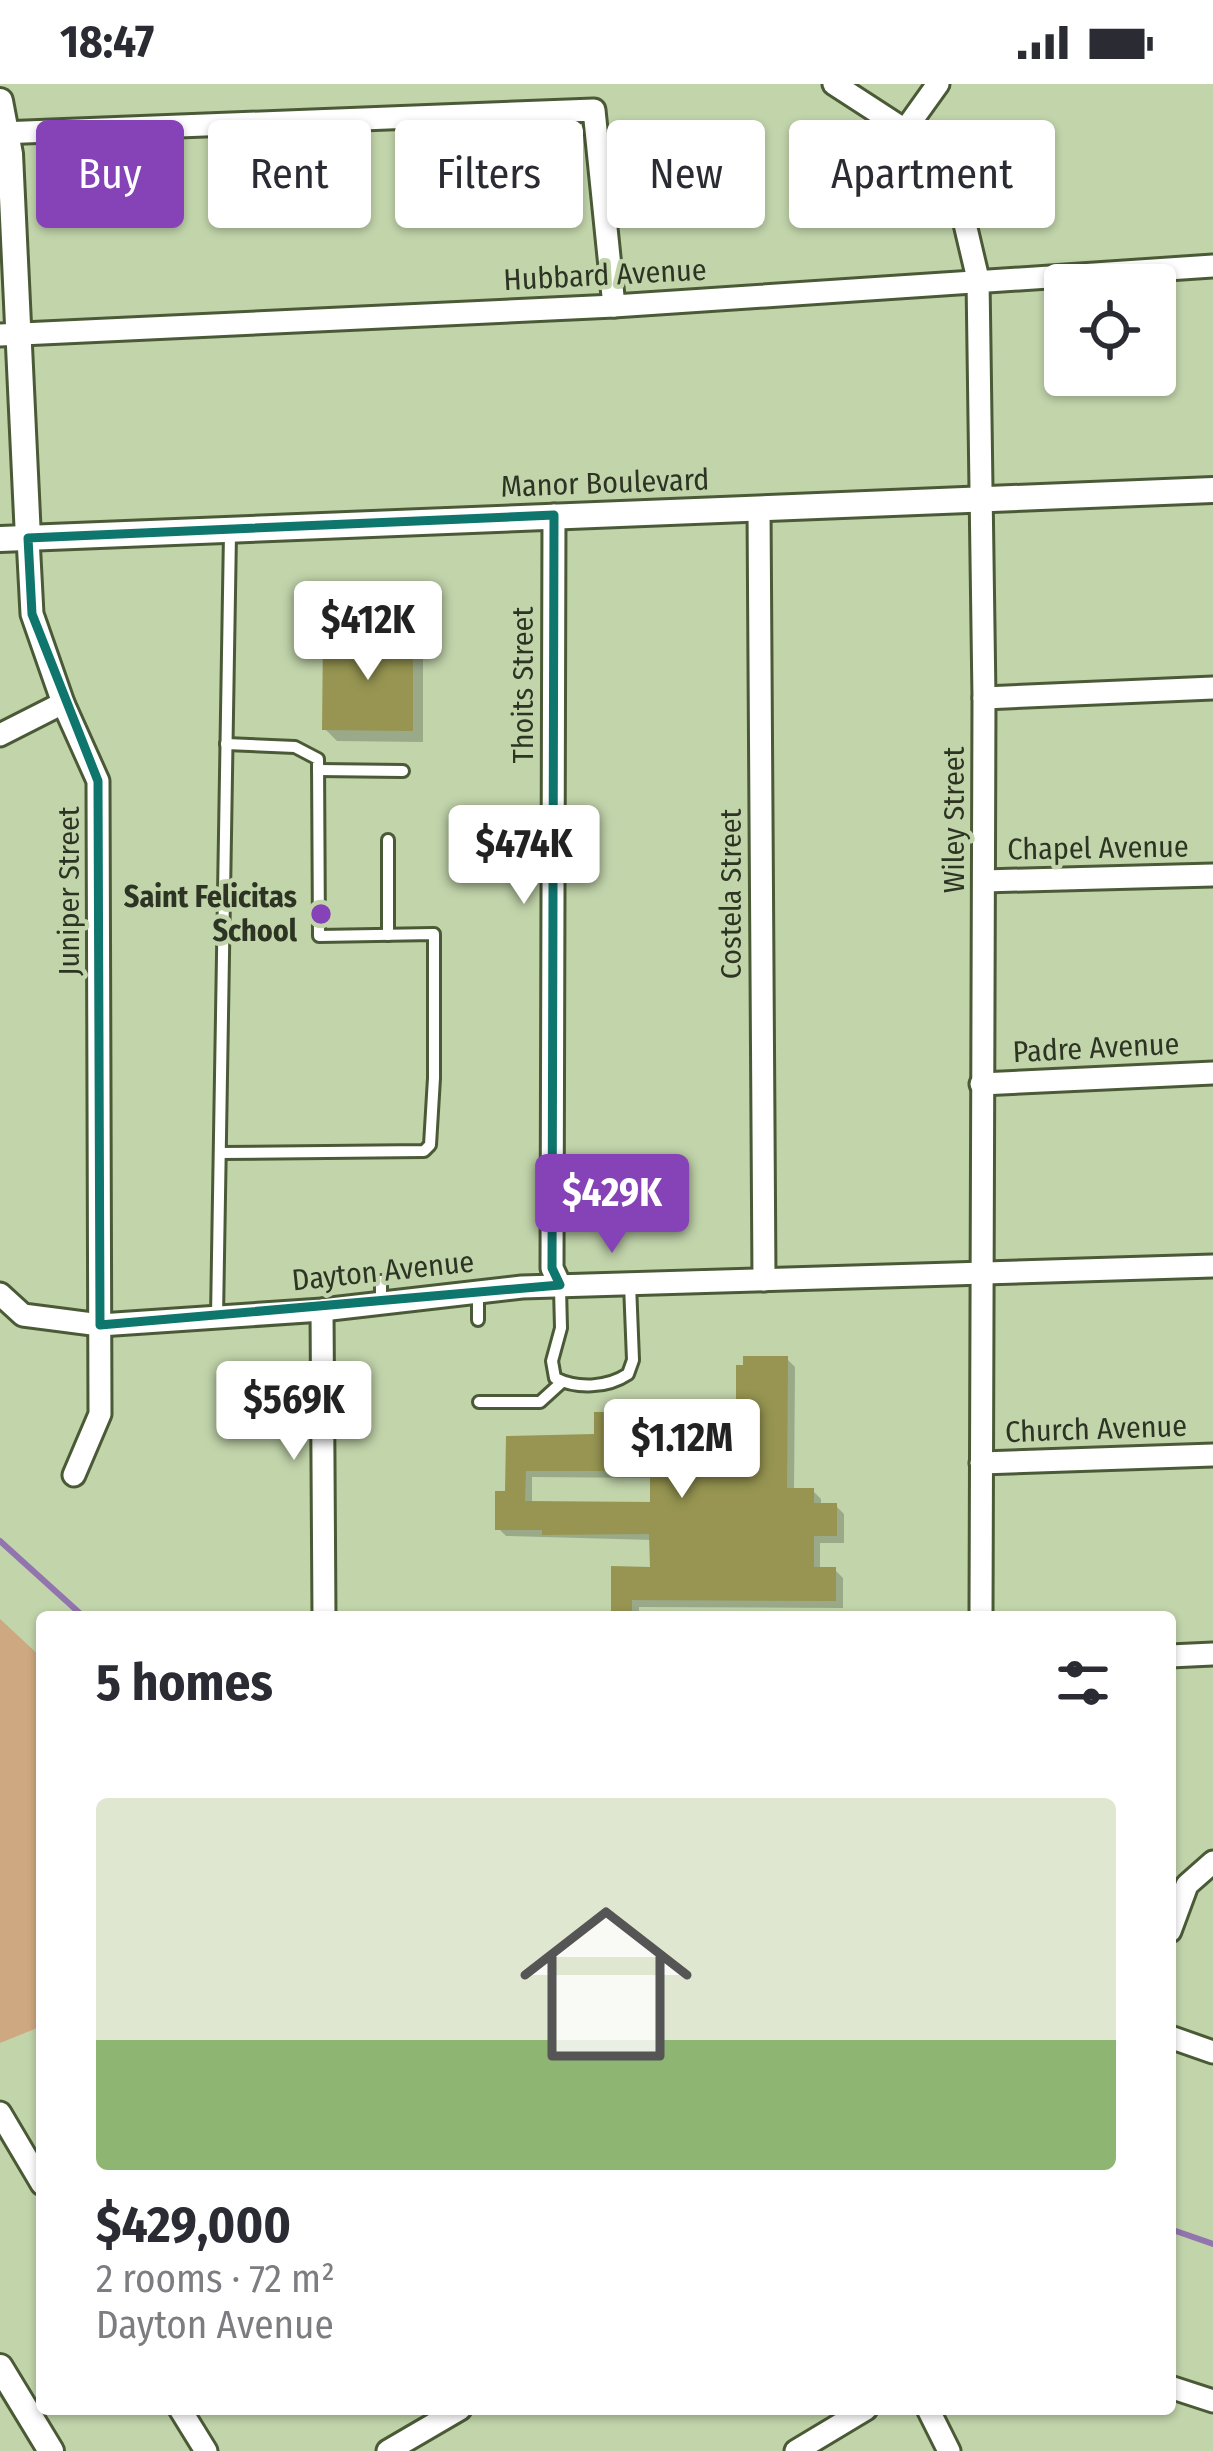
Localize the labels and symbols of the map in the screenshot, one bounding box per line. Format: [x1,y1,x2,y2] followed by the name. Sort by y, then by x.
[503,252,707,298] street label: Hubbard Avenue
[500,461,710,505] street label: Manor Boulevard
[284,581,452,683] pin: $412K
[505,607,541,763] street label: Thoits Street
[936,746,972,893] street label: Wiley Street
[440,805,608,907] pin: $474K
[51,806,87,976] street label: Juniper Street
[713,808,749,979] street label: Costela Street
[1007,828,1189,868] street label: Chapel Avenue
[124,879,298,949] place label: Saint Felicitas School
[308,901,334,927] marker: Saint Felicitas School
[1012,1026,1180,1070] street label: Padre Avenue
[528,1154,696,1256] pin: $429K
[290,1244,476,1298] street label: Dayton Avenue
[210,1361,378,1463] pin: $569K
[584,1399,780,1501] pin: $1.12M
[1004,1408,1188,1450] street label: Church Avenue

